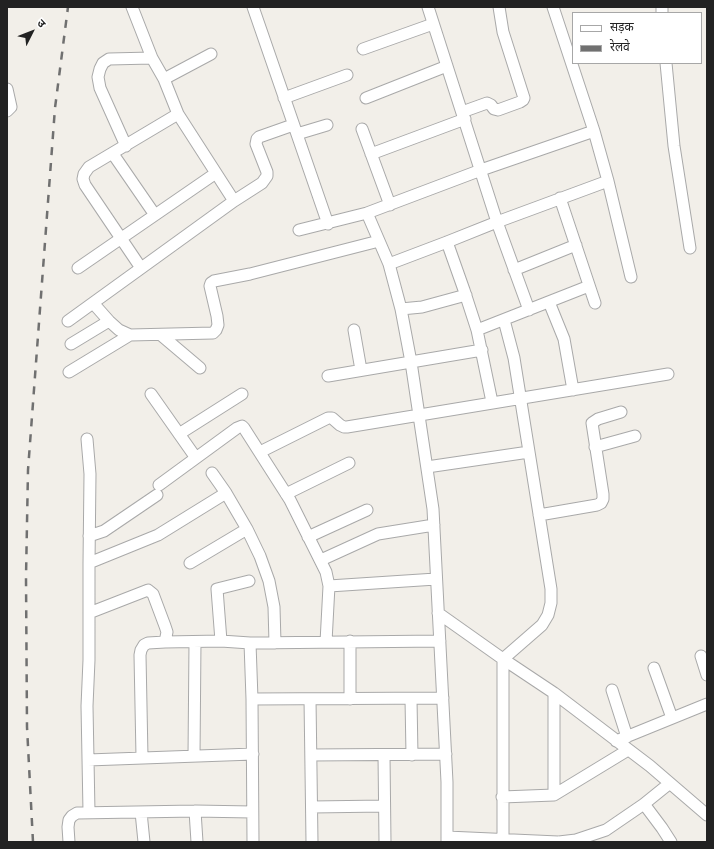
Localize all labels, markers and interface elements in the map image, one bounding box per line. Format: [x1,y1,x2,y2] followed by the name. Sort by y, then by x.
[12,12,52,52] north arrow
[572,12,702,64] legend
[34,17,48,30] text: उ
[610,20,634,34] text: सड़क
[610,40,630,54] text: रेलवे

